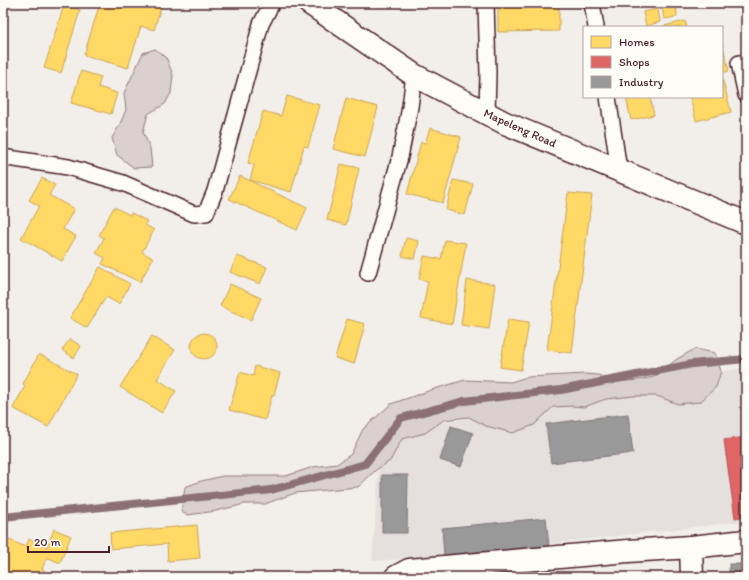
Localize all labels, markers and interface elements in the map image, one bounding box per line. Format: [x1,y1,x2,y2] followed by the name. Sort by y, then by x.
[583,26,723,98] legend
[619,35,655,49] text: Homes
[619,55,650,69] text: Shops
[619,75,664,89] text: Industry
[481,106,559,151] street label: Mapeleng Road
[28,528,109,554] scale bar
[34,535,61,549] text: 20 m

